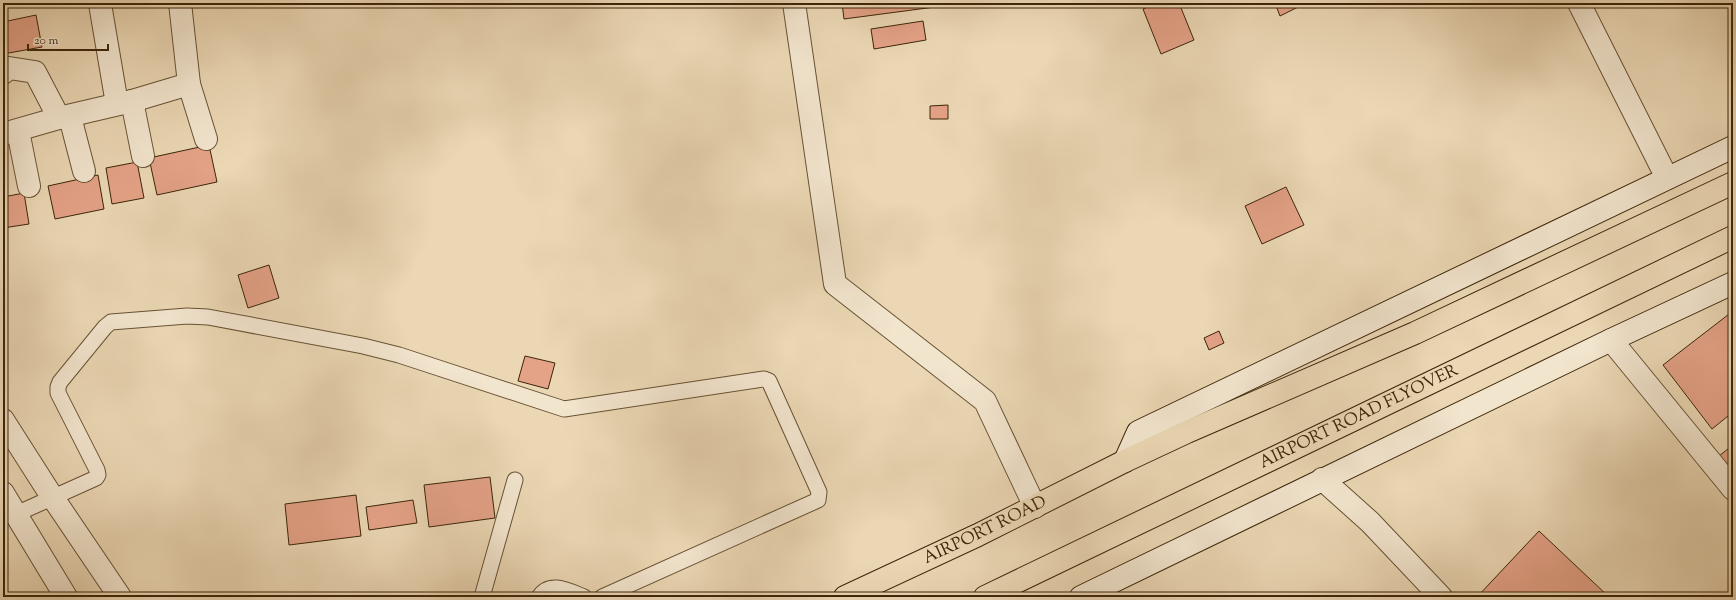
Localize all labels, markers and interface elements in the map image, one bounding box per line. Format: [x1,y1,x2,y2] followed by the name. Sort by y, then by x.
[28,26,108,52] scale bar
[34,32,59,50] text: 20 m
[1255,359,1463,475] street label: AIRPORT ROAD FLYOVER
[919,490,1051,571] street label: AIRPORT ROAD

